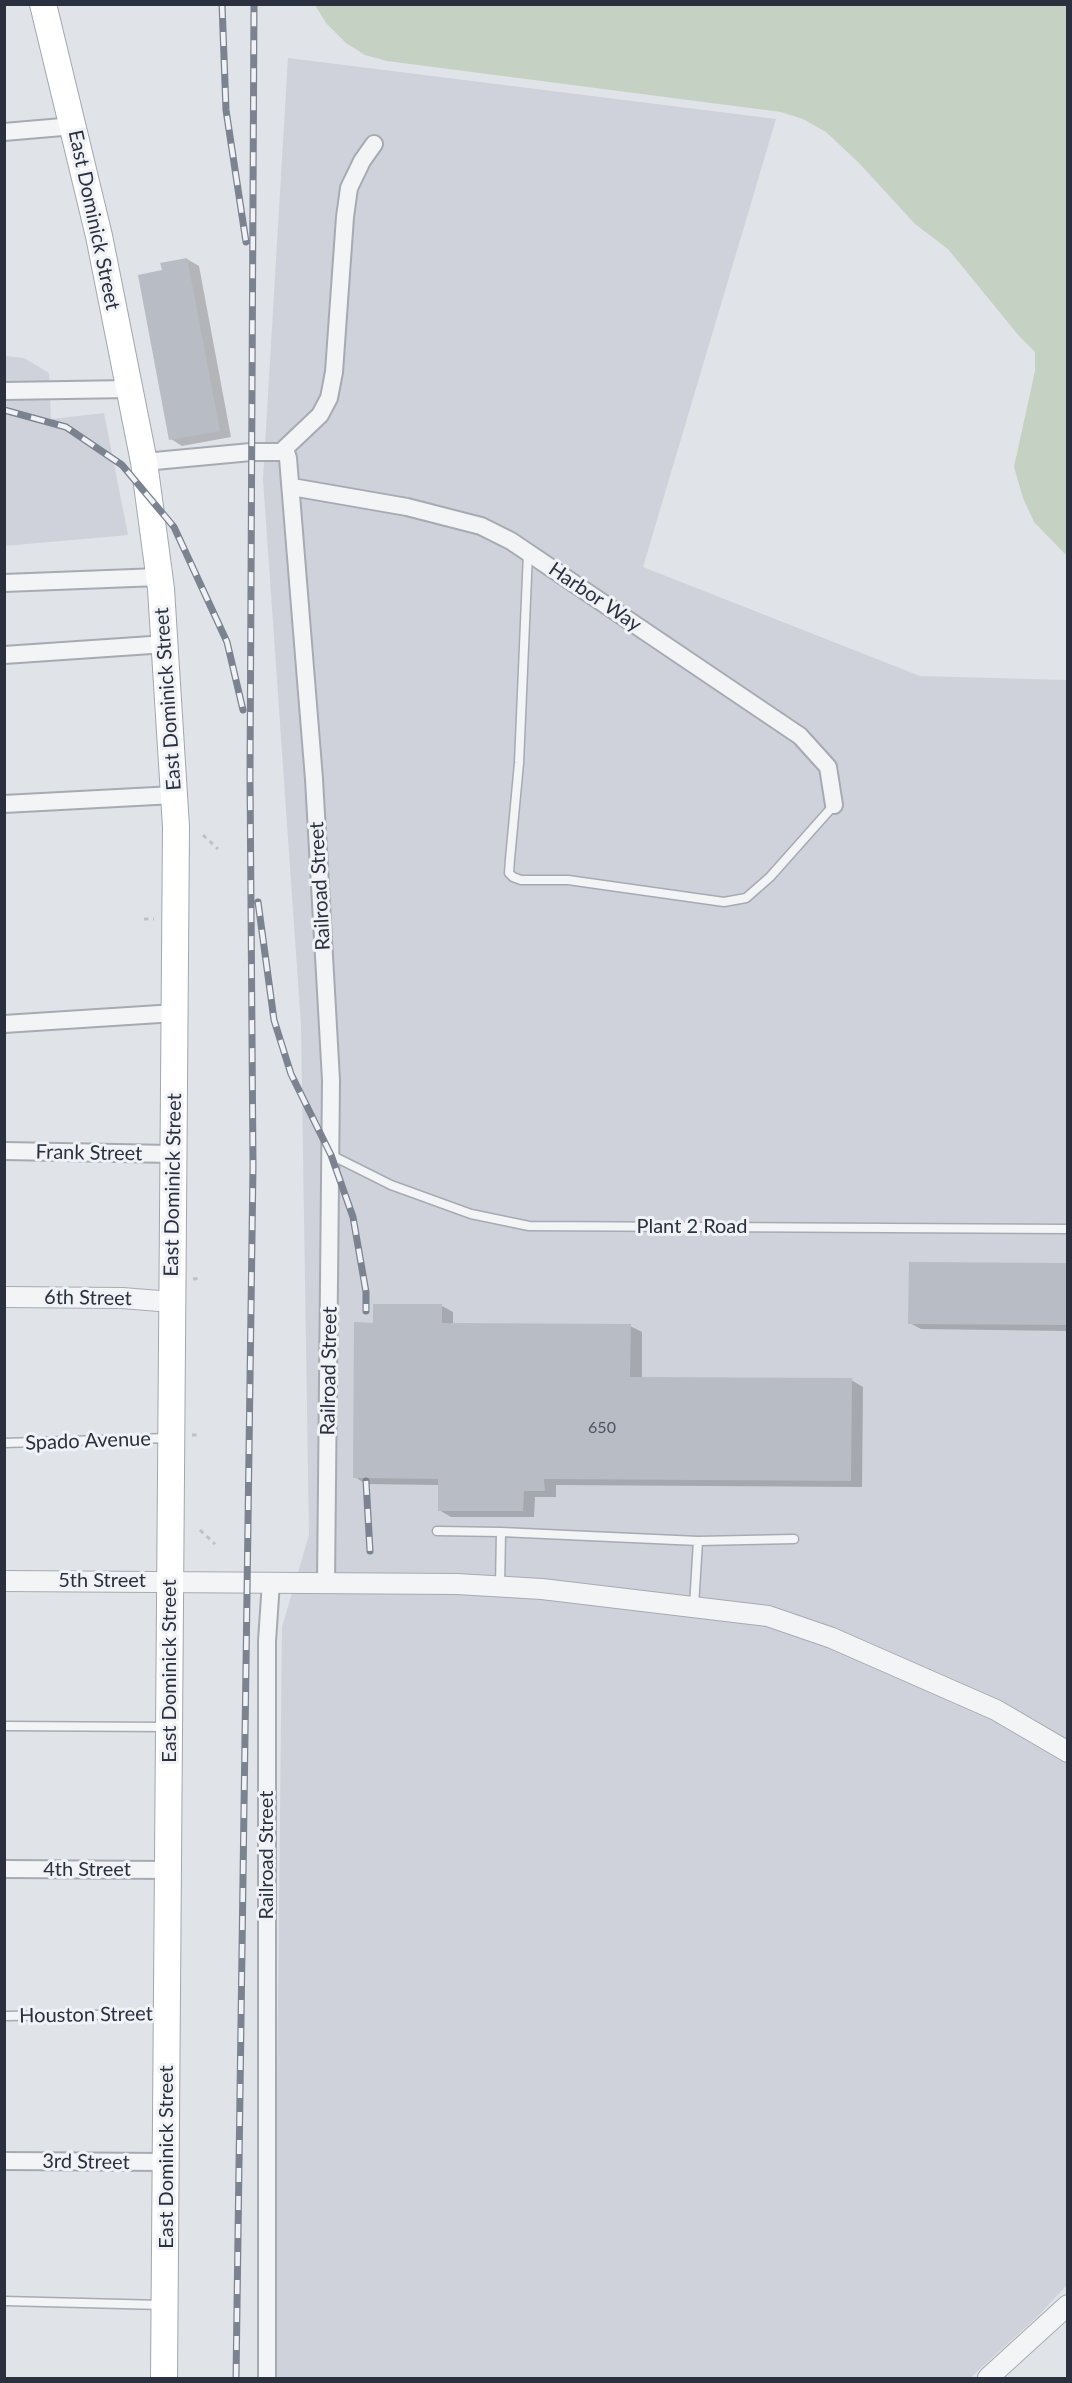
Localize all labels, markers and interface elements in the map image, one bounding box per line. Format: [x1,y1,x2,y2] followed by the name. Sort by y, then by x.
[63,128,125,312] street label: East Dominick Street
[544,557,646,637] street label: Harbor Way
[150,607,186,791] street label: East Dominick Street
[305,821,335,951] street label: Railroad Street
[159,1093,187,1277] street label: East Dominick Street
[35,1140,143,1166] street label: Frank Street
[637,1215,747,1239] street label: Plant 2 Road
[44,1285,132,1311] street label: 6th Street
[316,1306,342,1436] street label: Railroad Street
[588,1418,616,1438] house number: 650
[25,1427,151,1455] street label: Spado Avenue
[58,1569,146,1593] street label: 5th Street
[158,1579,182,1763] street label: East Dominick Street
[255,1791,279,1919] street label: Railroad Street
[43,1858,131,1882] street label: 4th Street
[19,2002,153,2028] street label: Houston Street
[155,2065,179,2249] street label: East Dominick Street
[42,2149,130,2175] street label: 3rd Street

